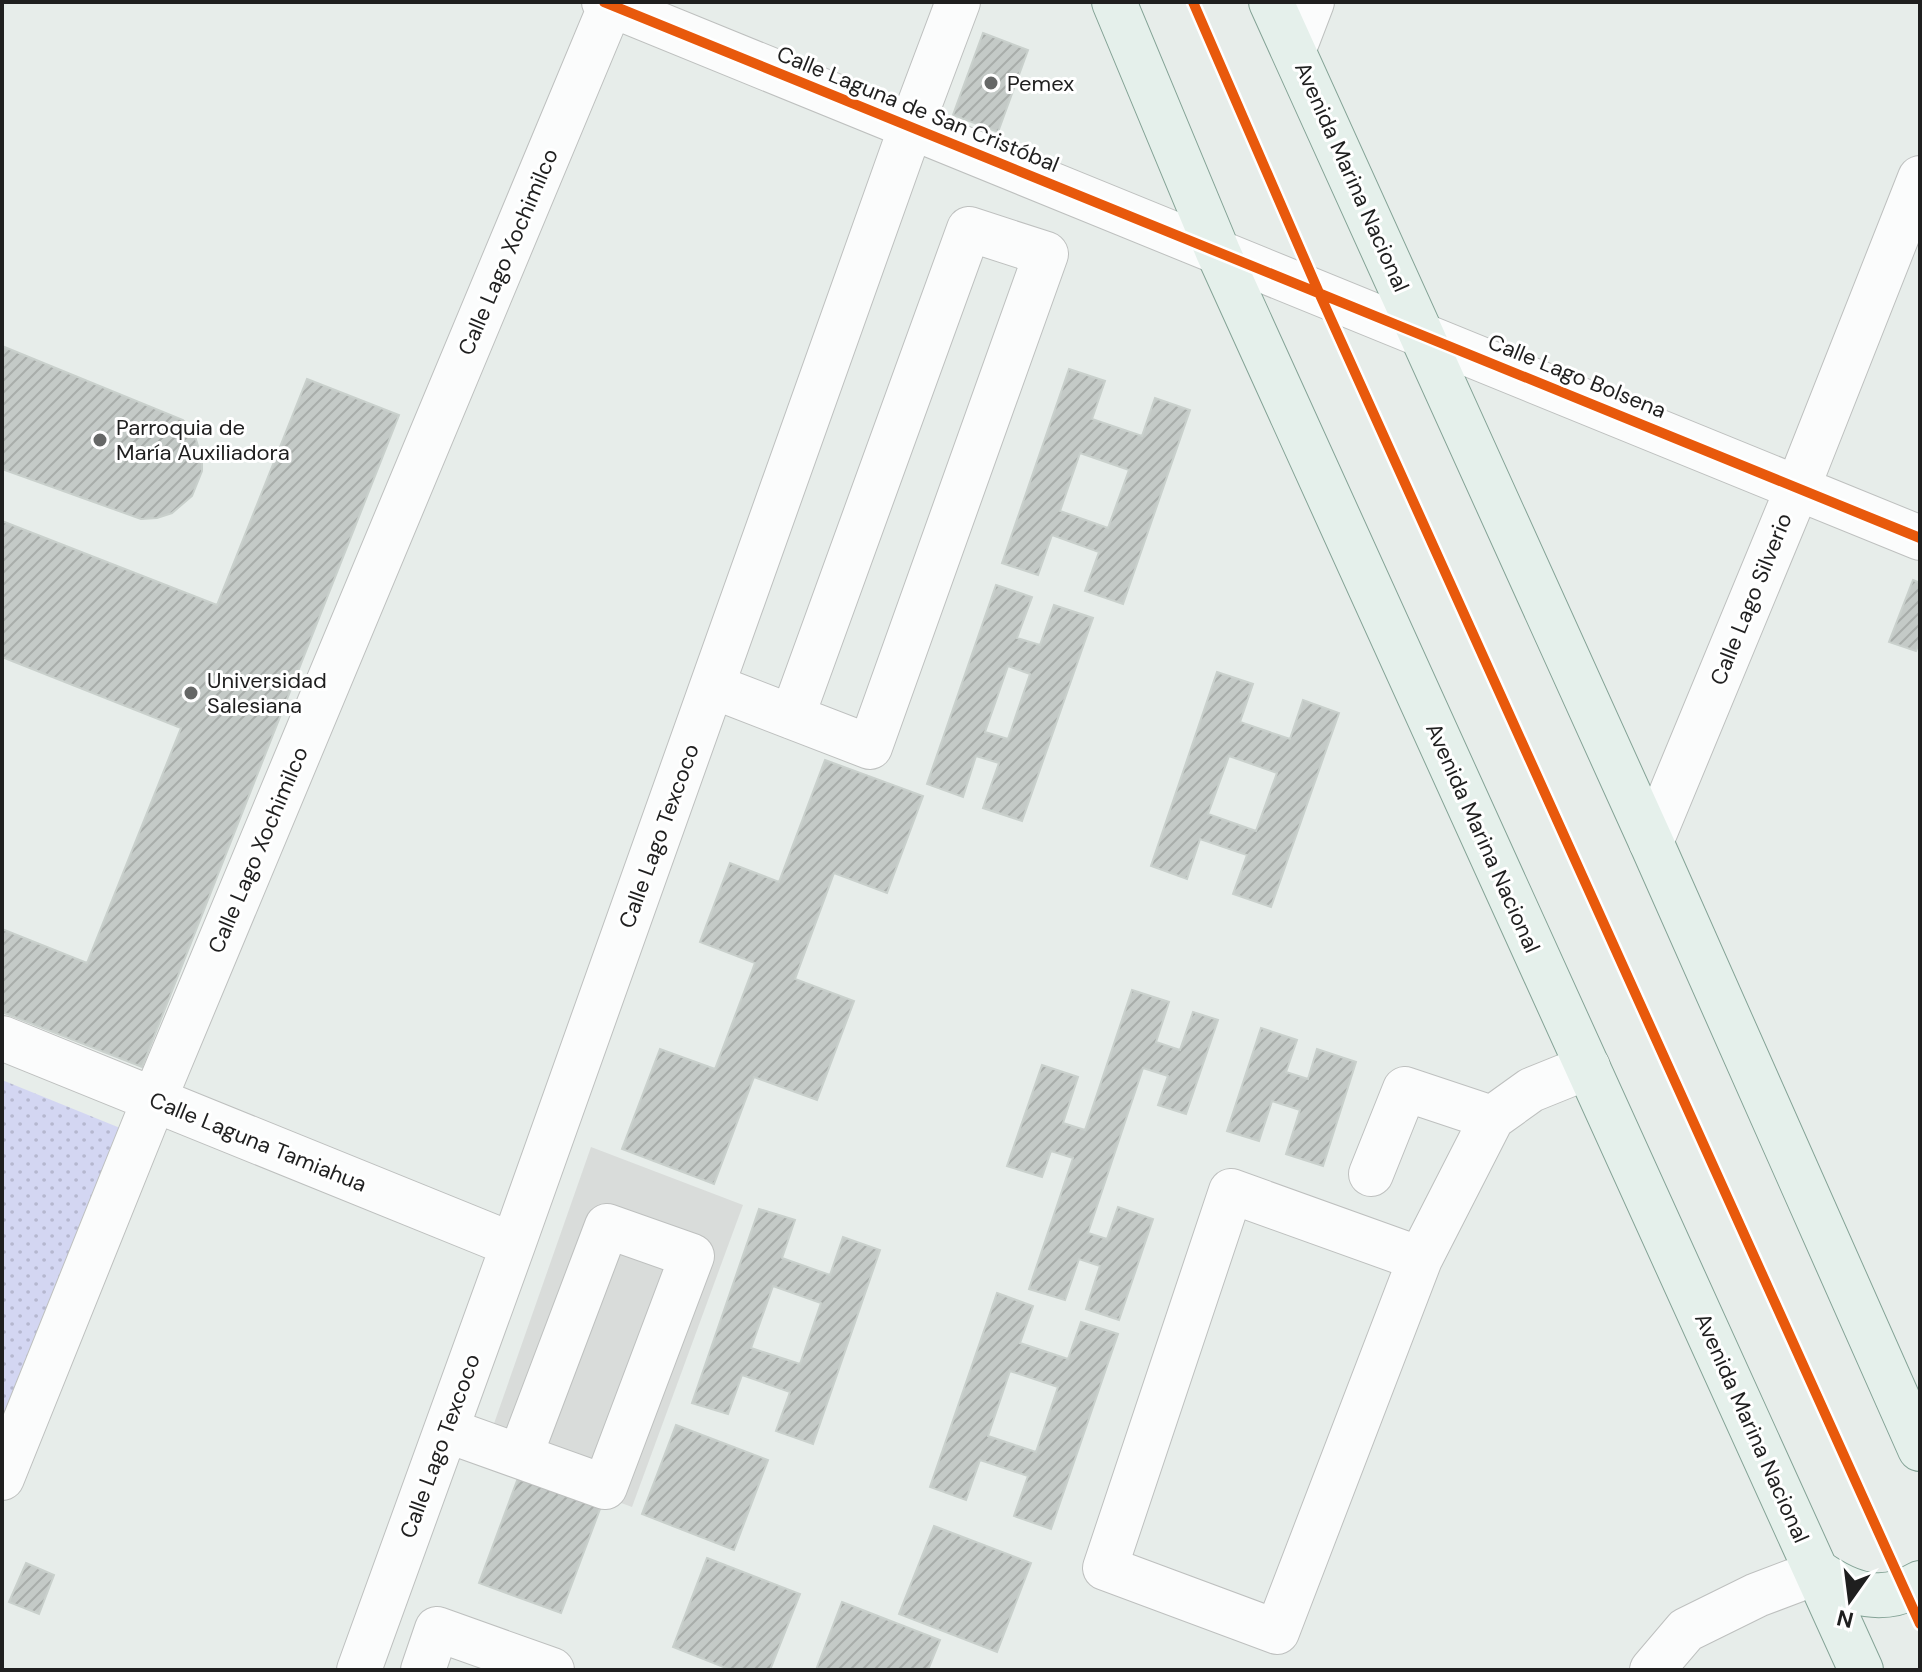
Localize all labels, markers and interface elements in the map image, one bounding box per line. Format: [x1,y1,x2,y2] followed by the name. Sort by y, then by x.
[773,39,1063,179] street label: Calle Laguna de San Cristóbal
[1288,58,1416,296] street label: Avenida Marina Nacional
[1007,69,1074,98] place label: Pemex
[982,74,1000,92] marker: Pemex
[451,144,565,360] street label: Calle Lago Xochimilco
[1484,327,1670,425] street label: Calle Lago Bolsena
[116,413,290,467] place label: Parroquia de María Auxiliadora
[91,431,109,449] marker: Parroquia de María Auxiliadora
[1703,509,1799,689] street label: Calle Lago Silverio
[207,666,327,720] place label: Universidad Salesiana
[182,684,200,702] marker: Universidad Salesiana
[1419,719,1547,957] street label: Avenida Marina Nacional
[612,740,706,932] street label: Calle Lago Texcoco
[201,742,315,958] street label: Calle Lago Xochimilco
[145,1085,371,1199] street label: Calle Laguna Tamiahua
[1688,1309,1816,1547] street label: Avenida Marina Nacional
[393,1350,487,1542] street label: Calle Lago Texcoco
[1810,1560,1890,1640] north arrow
[1834,1603,1857,1635] text: N

